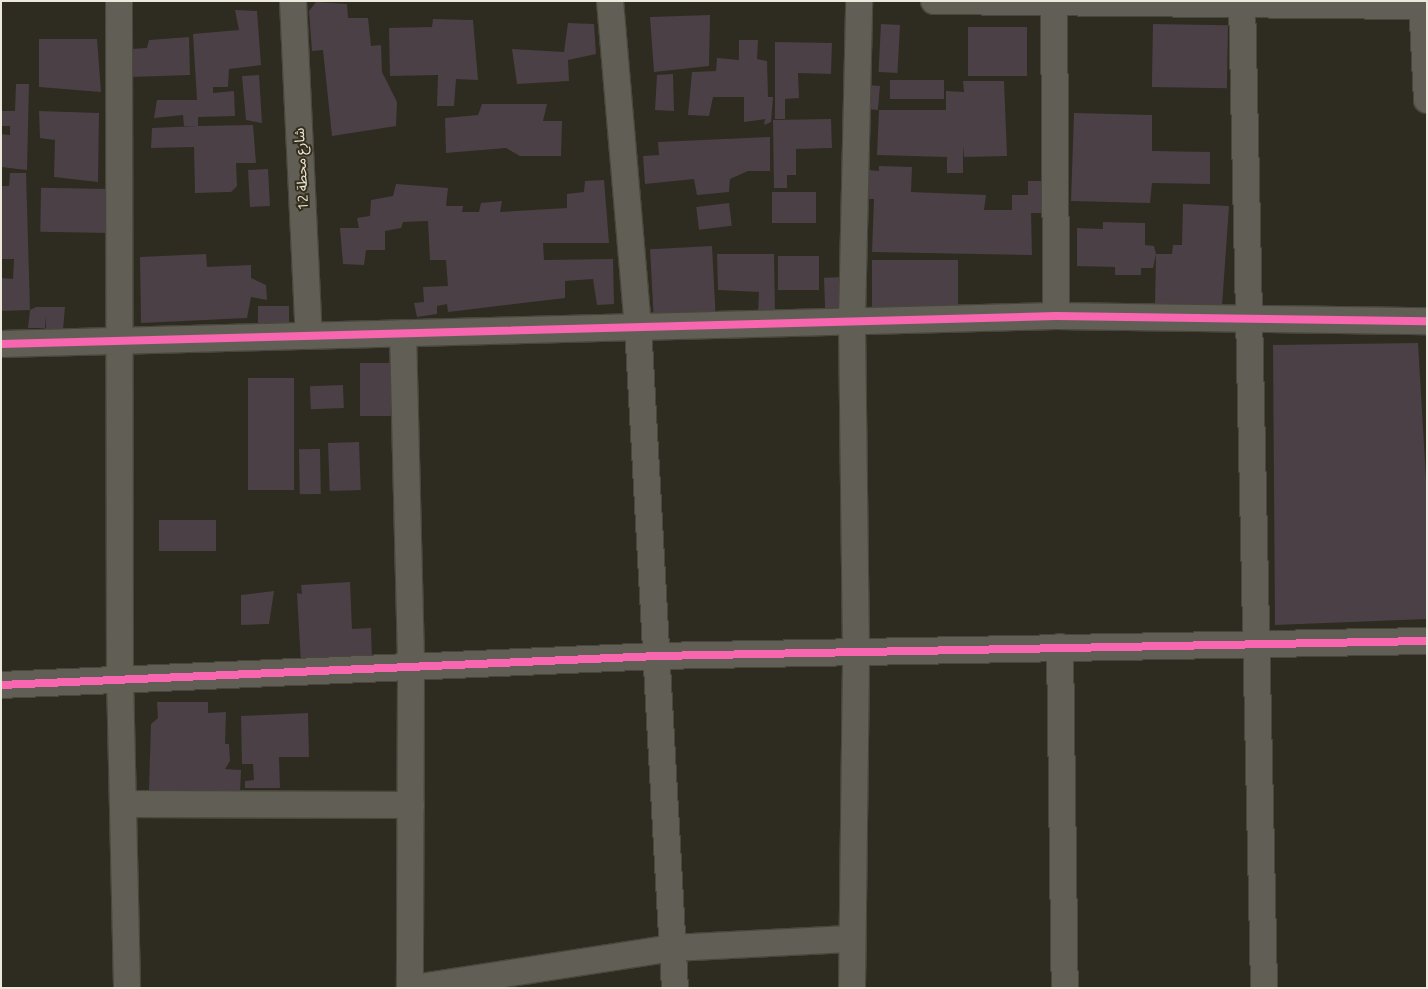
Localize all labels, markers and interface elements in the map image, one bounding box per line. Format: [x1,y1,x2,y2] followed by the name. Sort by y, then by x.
[290,127,312,211] street label: شارع محطة 12

